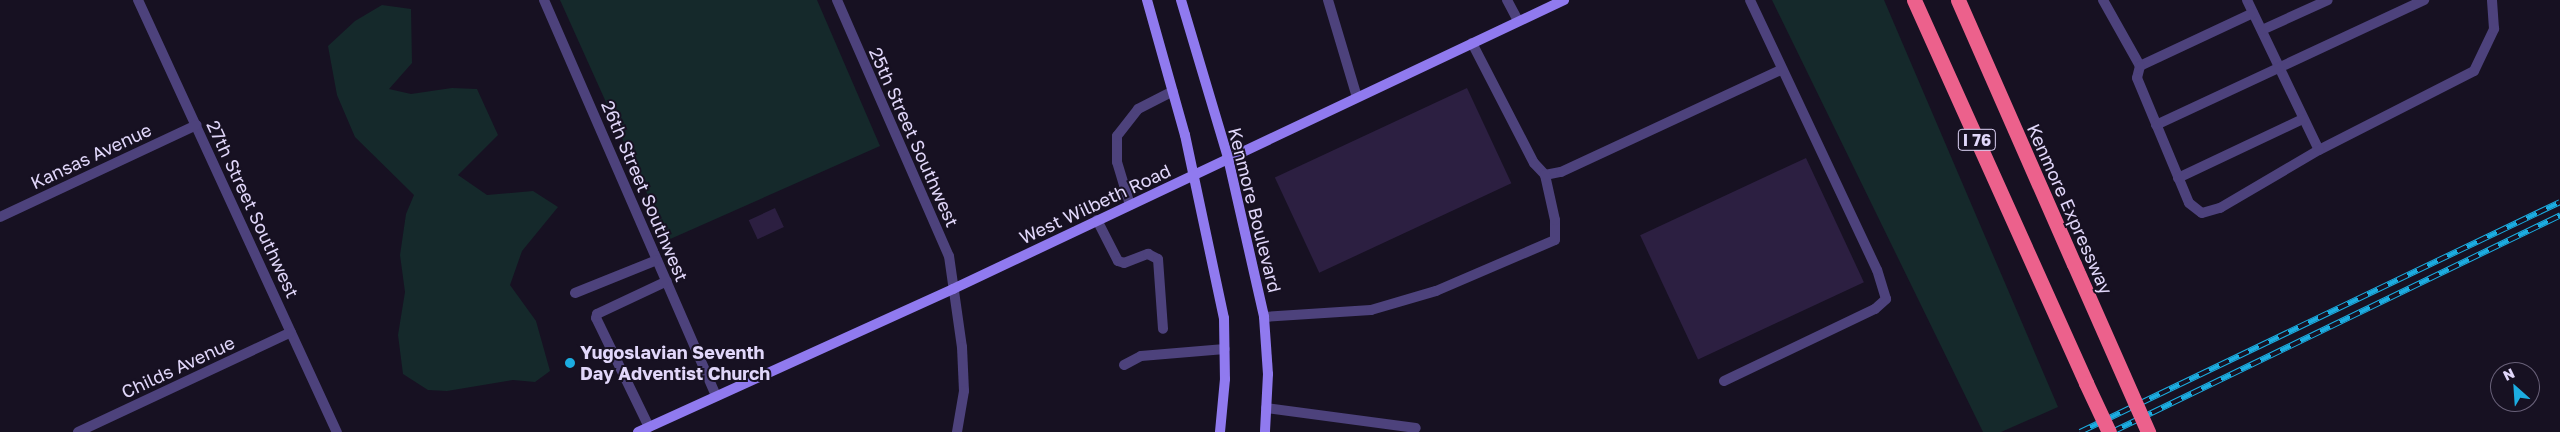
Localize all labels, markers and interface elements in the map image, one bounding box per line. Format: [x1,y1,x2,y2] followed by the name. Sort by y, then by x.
[865,44,963,230] street label: 25th Street Southwest
[597,97,693,285] street label: 26th Street Southwest
[202,117,304,301] street label: 27th Street Southwest
[27,119,155,193] street label: Kansas Avenue
[2023,120,2117,298] street label: Kenmore Expressway
[1224,125,1286,295] street label: Kenmore Boulevard
[1957,126,1997,154] road number: I 76
[1016,159,1174,249] street label: West Wilbeth Road
[118,331,238,403] street label: Childs Avenue
[580,342,770,384] place label: Yugoslavian Seventh Day Adventist Church
[564,357,576,369] marker: Yugoslavian Seventh Day Adventist Church
[2490,362,2540,412] north arrow
[2500,364,2517,384] text: N

